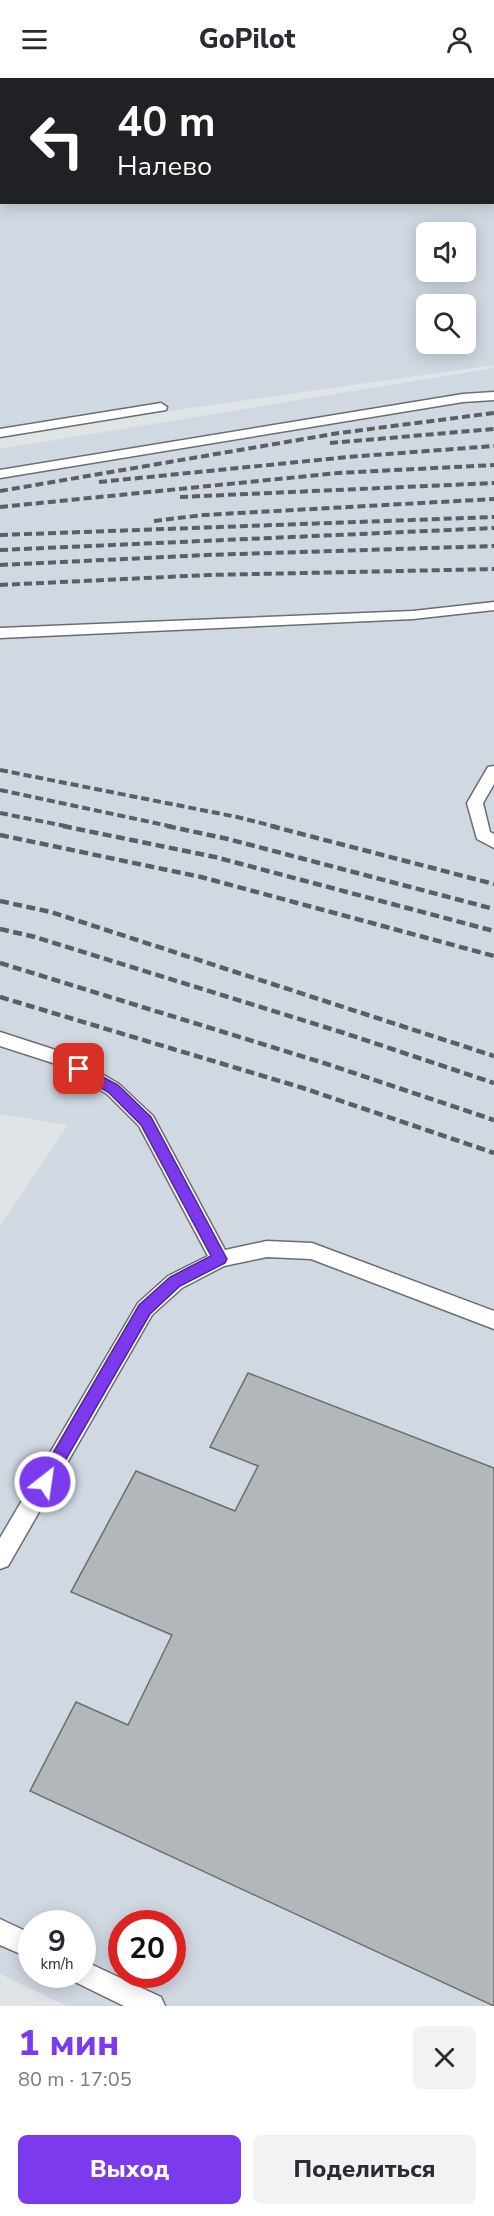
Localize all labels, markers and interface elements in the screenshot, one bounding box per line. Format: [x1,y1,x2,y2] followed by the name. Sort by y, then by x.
[199,21,295,58] text: GoPilot
[18,23,51,56] icon: menu
[443,23,476,56] icon: person
[117,94,216,151] text: 40 m
[18,102,96,180] icon: left
[117,148,212,185] text: Налево
[416,222,476,354] map controls
[416,222,476,282] button: sound
[416,294,476,354] button: search
[53,1043,104,1094] pin
[62,1052,95,1085] icon: arrive
[13.0,1450,77.0,1514] position arrow
[108,1910,186,1988] speed limit sign: 20
[48,1921,66,1962] text: 9
[40,1954,74,1974] text: km/h
[18,2019,119,2068] text: 1 мин
[413,2026,476,2089] button: close
[18,2066,132,2093] text: 80 m · 17:05
[18,2135,241,2204] button: Выход
[253,2135,476,2204] button: Поделиться

